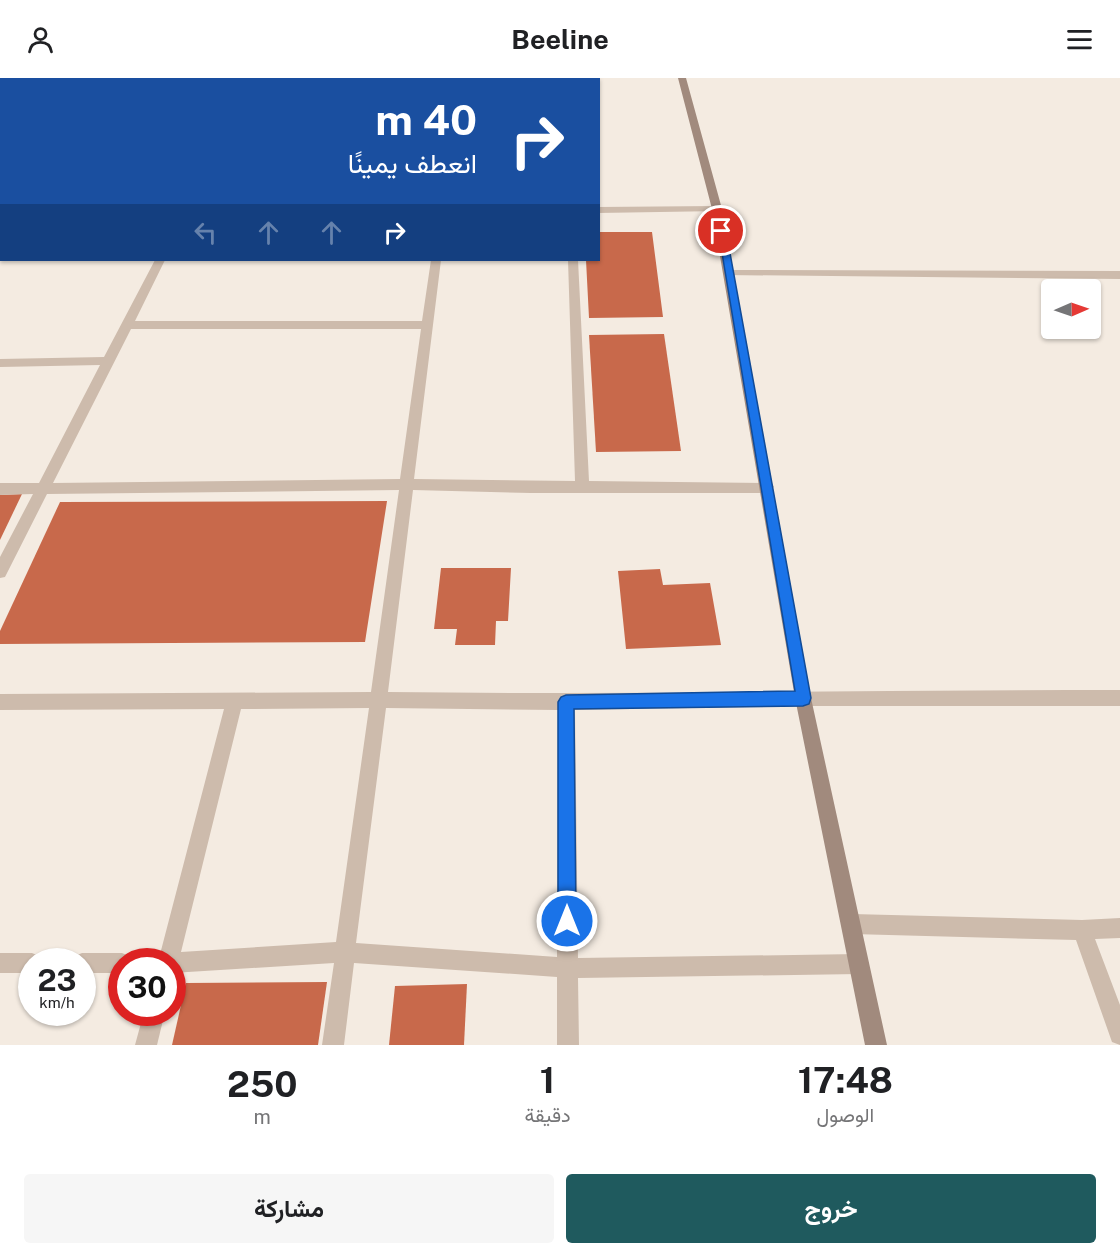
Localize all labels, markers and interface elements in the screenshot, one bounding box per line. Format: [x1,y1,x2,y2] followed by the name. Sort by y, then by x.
[24,23,57,56] icon: person
[511,23,609,55] text: Beeline
[1063,23,1096,56] icon: menu
[375,95,477,144] text: 40 m
[498,102,576,180] icon: right
[348,147,477,179] text: انعطف يمينًا
[695,205,746,256] pin
[704,214,737,247] icon: arrive
[189,216,222,249] icon: left
[252,216,285,249] icon: ahead
[315,216,348,249] icon: ahead
[378,216,411,249] icon: right
[1041,279,1101,339] north arrow
[1041,279,1101,339] map controls
[535,889,599,953] position arrow
[108,948,186,1026] speed limit sign: 30
[37,962,77,998] text: 23
[39,994,75,1011] text: km/h
[540,1059,555,1101] text: 1
[798,1059,893,1101] text: 17:48
[227,1063,297,1105] text: 250
[524,1103,571,1127] text: دقيقة
[816,1103,874,1127] text: الوصول
[254,1105,271,1129] text: m
[24,1174,554,1243] button: مشاركة
[566,1174,1096,1243] button: خروج

